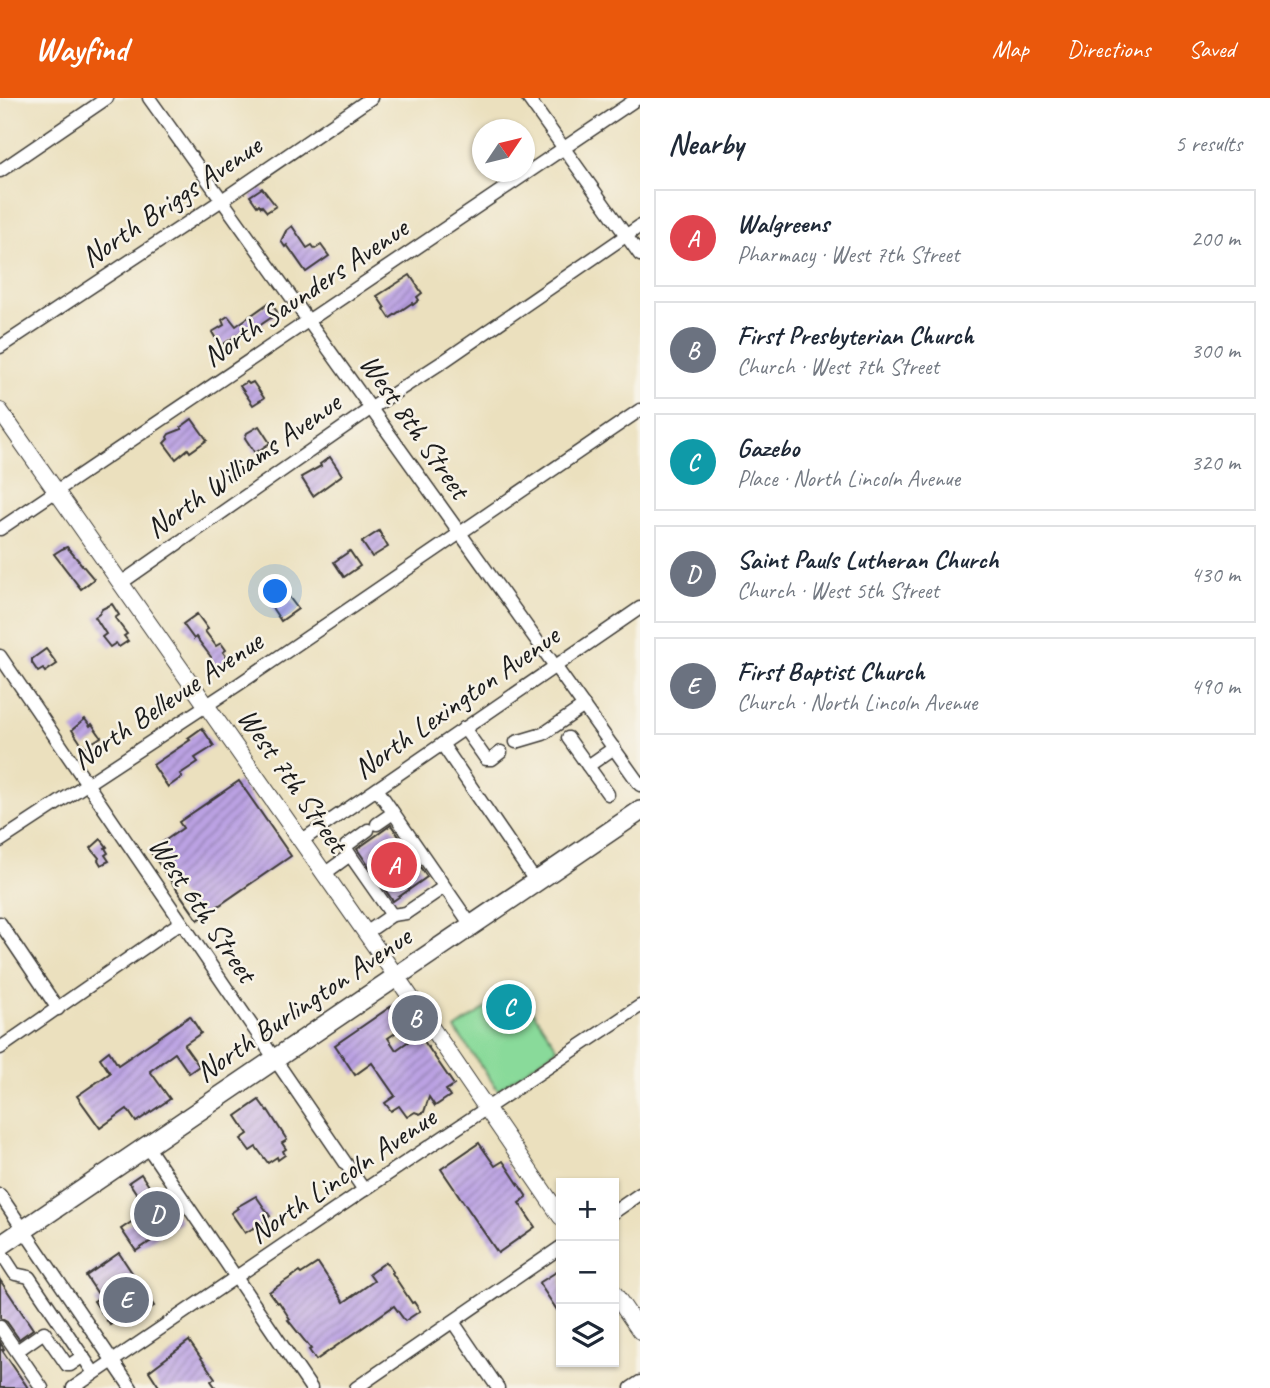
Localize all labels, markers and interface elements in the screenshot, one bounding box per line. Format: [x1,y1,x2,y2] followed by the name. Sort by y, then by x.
[35,28,128,70] text: Wayfind
[992,34,1029,64] text: Map
[1067,34,1150,64] text: Directions
[1188,34,1235,64] text: Saved
[472,119,535,182] north arrow
[73,125,271,275] street label: North Briggs Avenue
[668,125,744,163] text: Nearby
[1175,129,1242,158] text: 5 results
[737,207,829,240] text: Walgreens
[195,208,417,375] street label: North Saunders Avenue
[687,224,699,253] text: A
[1191,224,1240,253] text: 200 m
[737,240,959,269] text: Pharmacy · West 7th Street
[737,319,974,352] text: First Presbyterian Church
[687,336,699,365] text: B
[1191,336,1240,365] text: 300 m
[351,346,481,508] street label: West 8th Street
[737,352,939,381] text: Church · West 7th Street
[138,382,350,546] street label: North Williams Avenue
[737,431,799,464] text: Gazebo
[688,448,698,477] text: C
[1191,448,1240,477] text: 320 m
[737,464,960,493] text: Place · North Lincoln Avenue
[737,543,999,576] text: Saint Pauls Lutheran Church
[686,560,700,589] text: D
[1191,560,1240,589] text: 430 m
[258,574,292,608] your location
[737,576,939,605] text: Church · West 5th Street
[346,615,568,787] street label: North Lexington Avenue
[64,621,272,778] street label: North Bellevue Avenue
[737,655,925,688] text: First Baptist Church
[687,672,699,701] text: E
[1191,672,1240,701] text: 490 m
[737,688,977,717] text: Church · North Lincoln Avenue
[229,700,359,862] street label: West 7th Street
[140,829,267,992] street label: West 6th Street
[371,839,417,891] pin: A
[188,918,418,1090] street label: North Burlington Avenue
[486,981,532,1033] pin: C
[392,992,438,1044] pin: B
[241,1097,445,1252] street label: North Lincoln Avenue
[556,1178,619,1367] map controls
[556,1178,619,1241] button: +
[134,1188,180,1240] pin: D
[556,1241,619,1304] button: −
[103,1274,149,1326] pin: E
[556,1304,619,1367] button: layers

